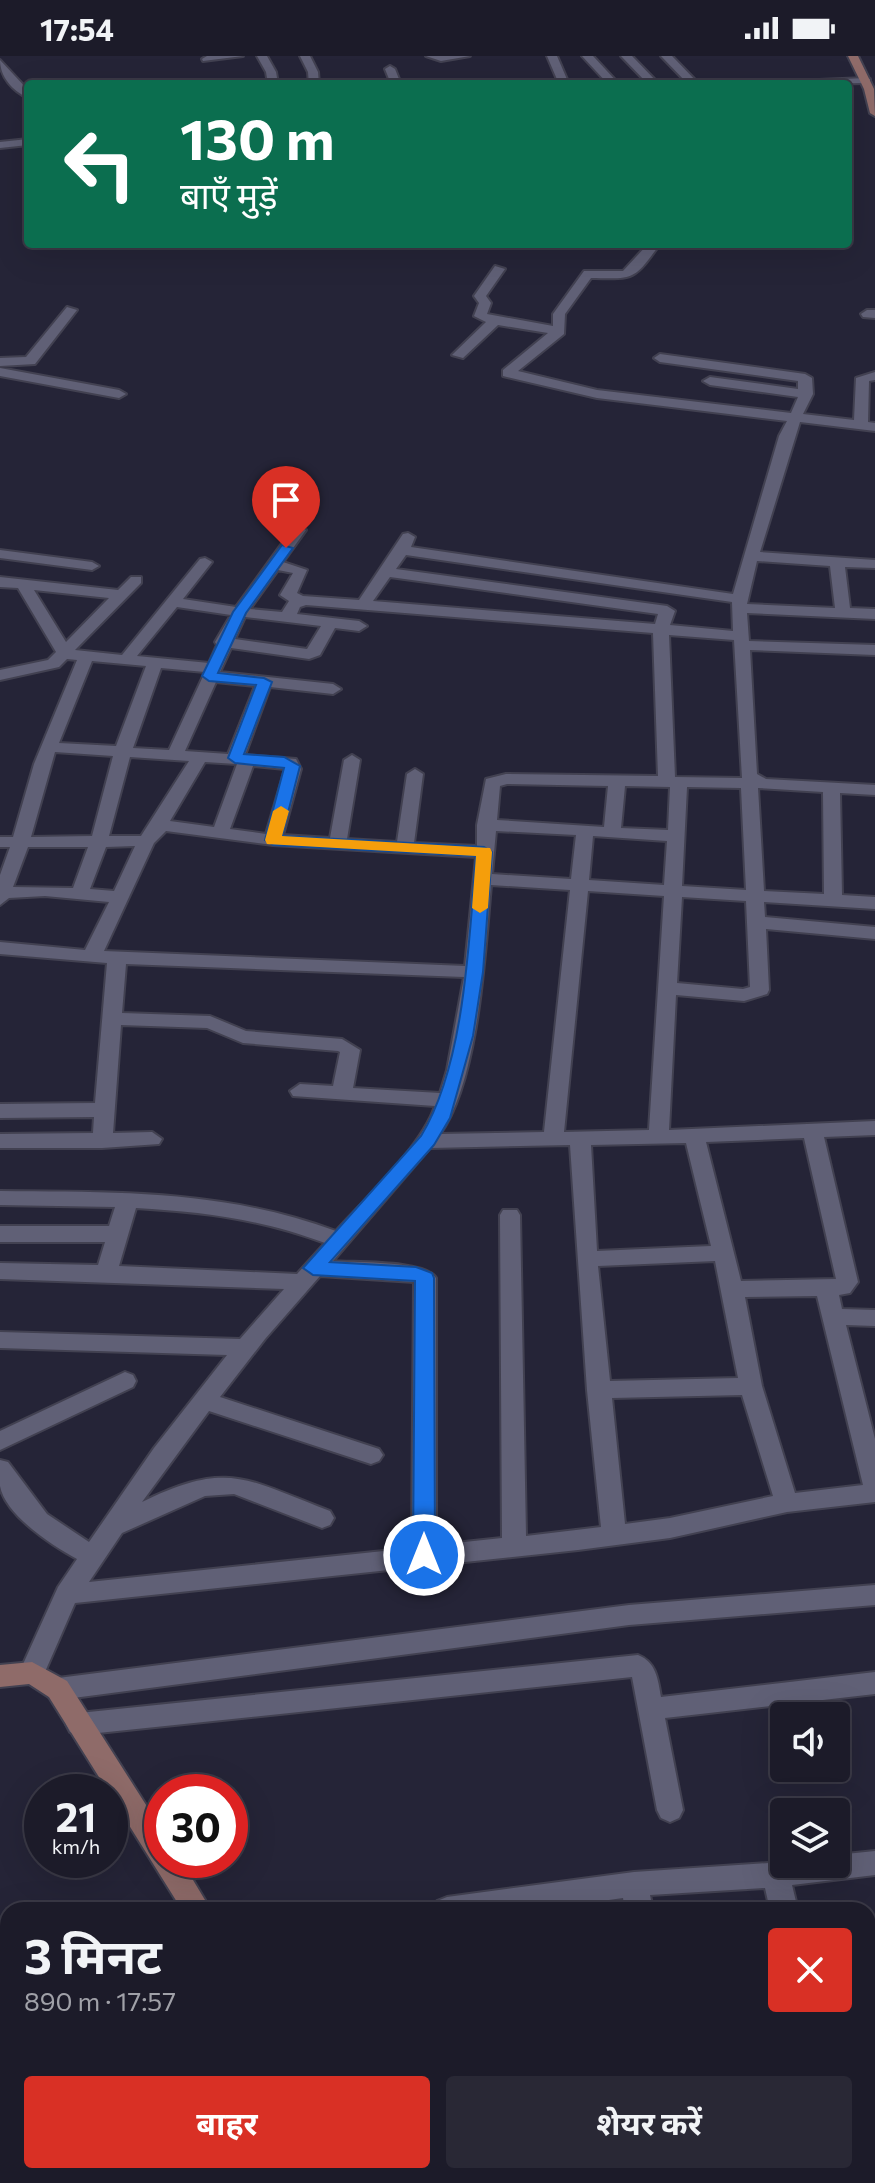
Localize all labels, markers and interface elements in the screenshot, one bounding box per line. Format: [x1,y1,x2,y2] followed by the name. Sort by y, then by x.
[40,10,114,47] text: 17:54
[180,103,335,172] text: 130 m
[48,112,152,216] icon: left
[180,172,277,216] text: बाएँ मुड़ें
[252,466,320,548] pin
[264,478,308,522] icon: arrive
[382,1513,466,1597] position arrow
[770,1702,850,1878] map controls
[770,1702,850,1782] button: sound
[144,1774,248,1878] speed limit sign: 30
[56,1791,96,1840] text: 21
[770,1798,850,1878] button: layers
[52,1834,100,1858] text: km/h
[24,1925,162,1984] text: 3 मिनट
[768,1928,852,2012] button: close
[24,1985,176,2016] text: 890 m · 17:57
[24,2076,430,2168] button: बाहर
[446,2076,852,2168] button: शेयर करें

